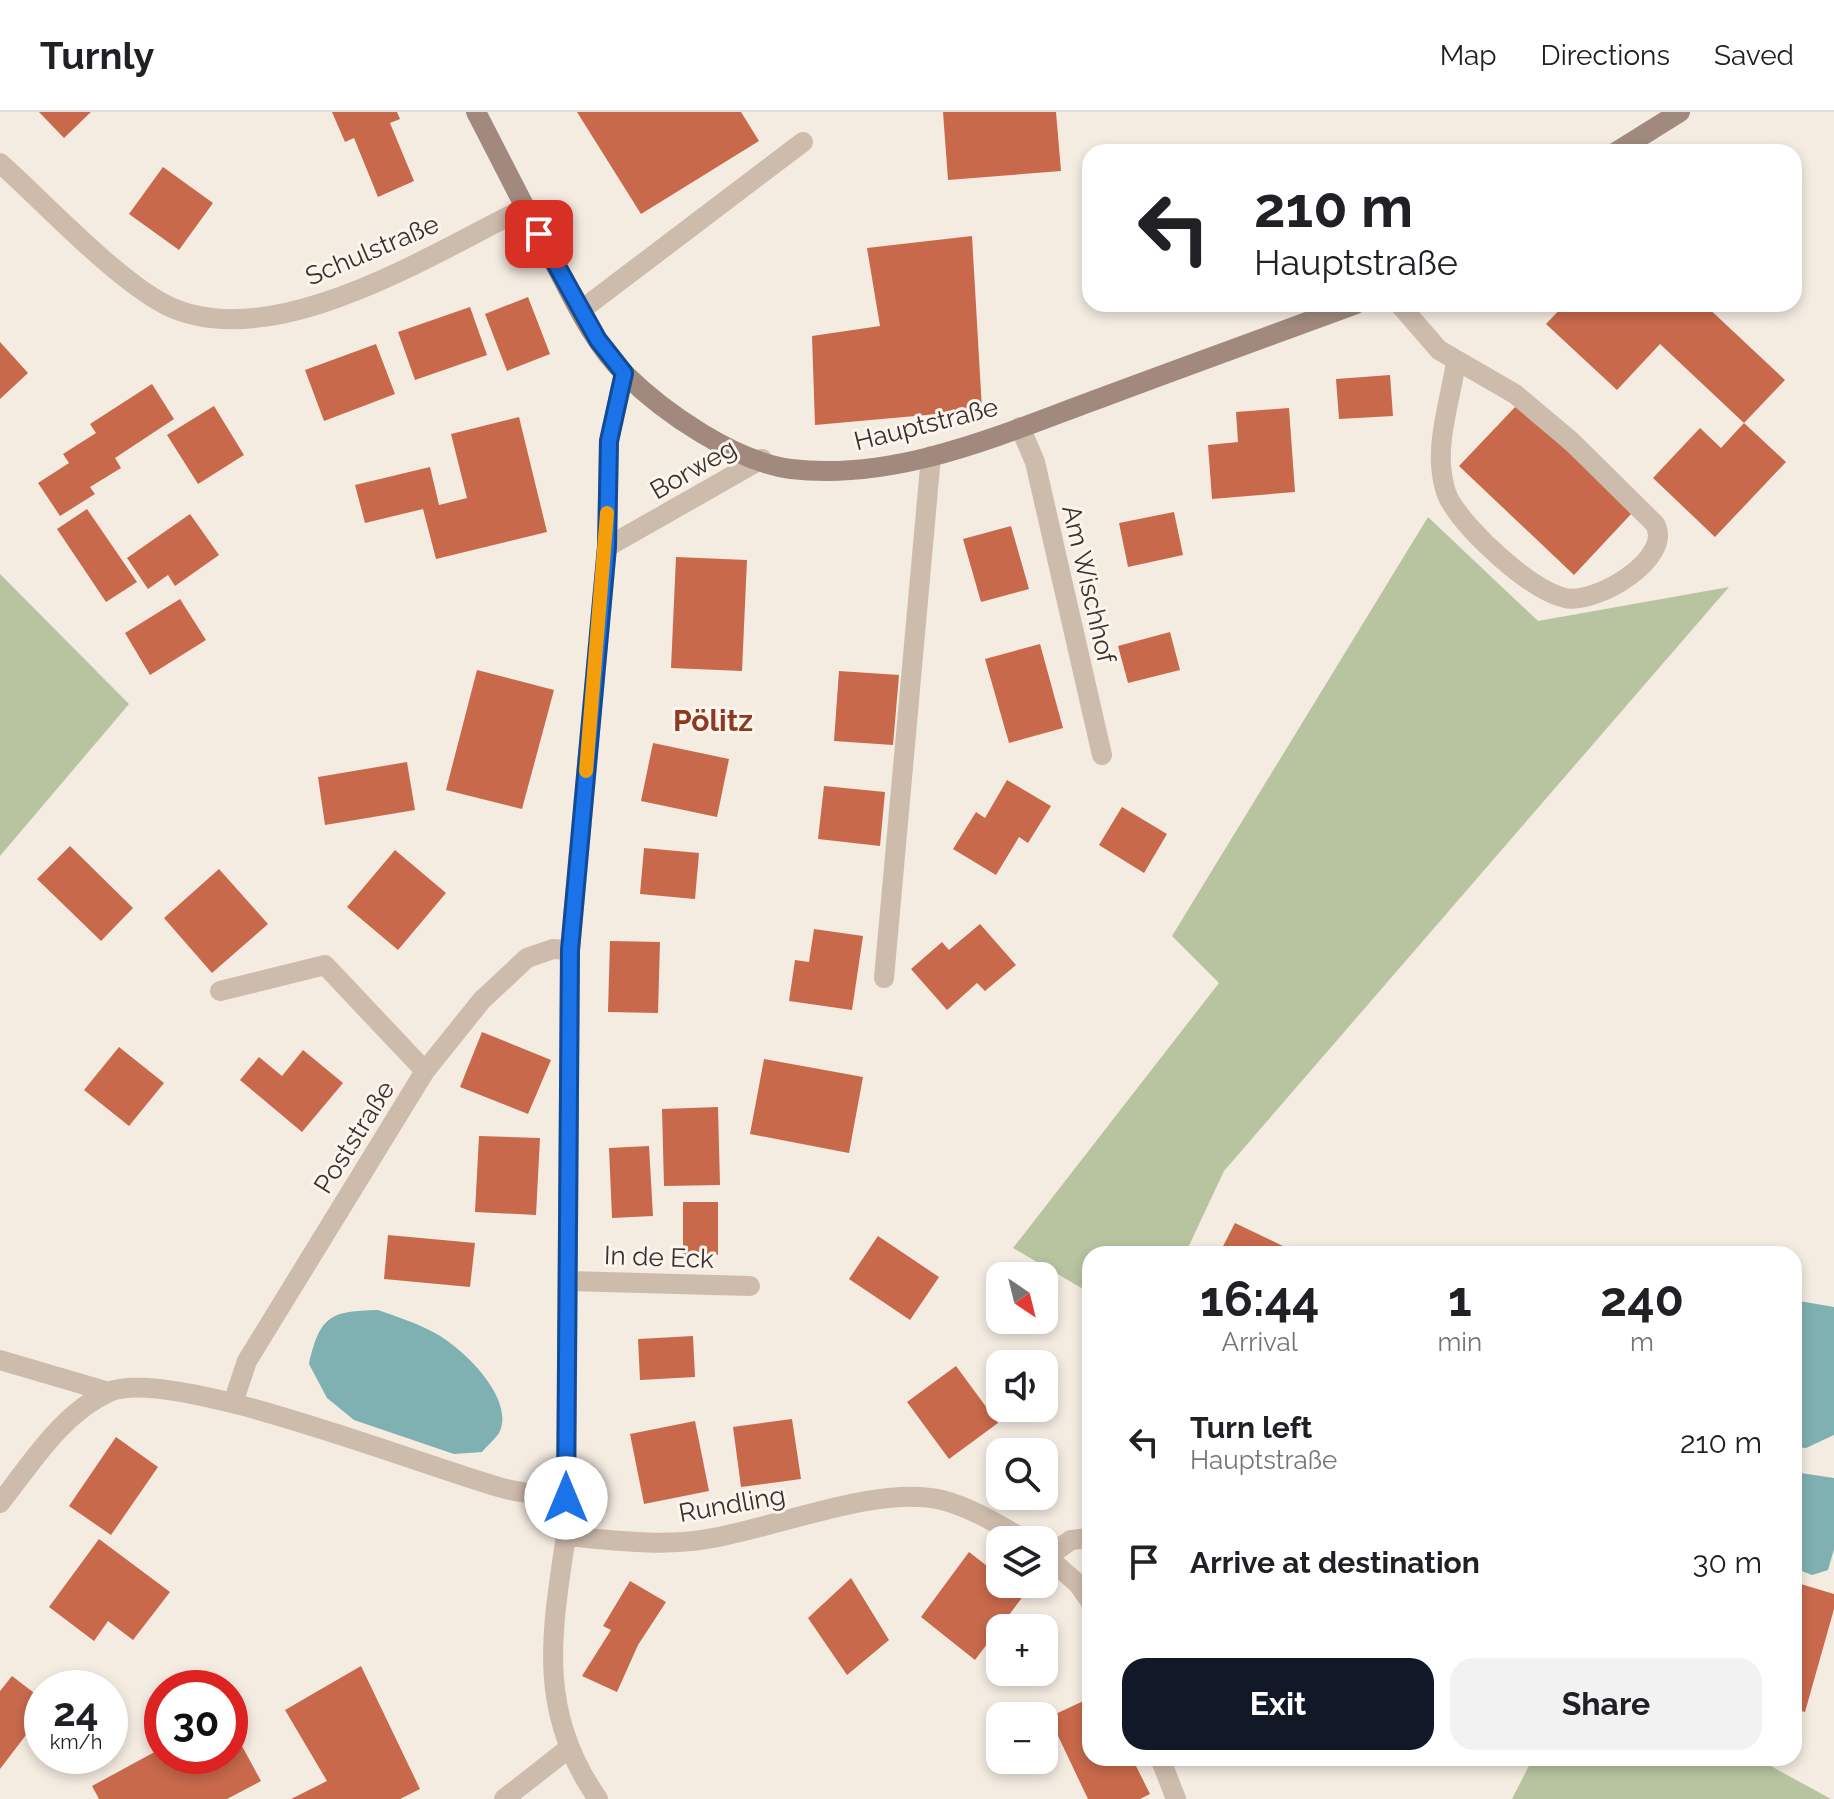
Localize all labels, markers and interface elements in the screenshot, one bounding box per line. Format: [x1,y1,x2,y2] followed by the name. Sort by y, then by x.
[40,33,154,78] text: Turnly
[1440,39,1497,72] text: Map
[1541,39,1670,72] text: Directions
[1714,39,1794,72] text: Saved
[1254,174,1413,240] text: 210 m
[1122,176,1226,280] icon: left
[505,200,573,268] pin
[301,208,443,292] street label: Schulstraße
[517,212,561,256] icon: arrive
[1254,241,1458,283] text: Hauptstraße
[851,392,1001,456] street label: Hauptstraße
[645,433,741,505] street label: Borweg
[1056,502,1122,667] street label: Am Wischhof
[673,703,753,738] district label: Pölitz
[308,1075,400,1199] street label: Poststraße
[604,1240,715,1274] street label: In de Eck
[986,1262,1058,1334] north arrow
[986,1262,1058,1774] map controls
[1200,1271,1319,1327] text: 16:44
[1448,1271,1472,1327] text: 1
[1600,1271,1684,1327] text: 240
[1222,1327,1298,1357] text: Arrival
[1437,1327,1482,1357] text: min
[1630,1327,1654,1357] text: m
[986,1350,1058,1422] button: sound
[1190,1410,1312,1445] text: Turn left
[1122,1420,1166,1464] icon: left
[1680,1425,1762,1460] text: 210 m
[986,1438,1058,1510] button: search
[1190,1445,1337,1475] text: Hauptstraße
[524,1456,608,1540] position arrow
[676,1480,788,1528] street label: Rundling
[986,1526,1058,1598] button: layers
[1122,1540,1166,1584] icon: arrive
[1190,1545,1480,1580] text: Arrive at destination
[1692,1545,1762,1580] text: 30 m
[986,1614,1058,1686] button: +
[1122,1658,1434,1750] button: Exit
[1450,1658,1762,1750] button: Share
[144,1670,248,1774] speed limit sign: 30
[53,1688,99,1735] text: 24
[986,1702,1058,1774] button: −
[50,1730,102,1754] text: km/h

